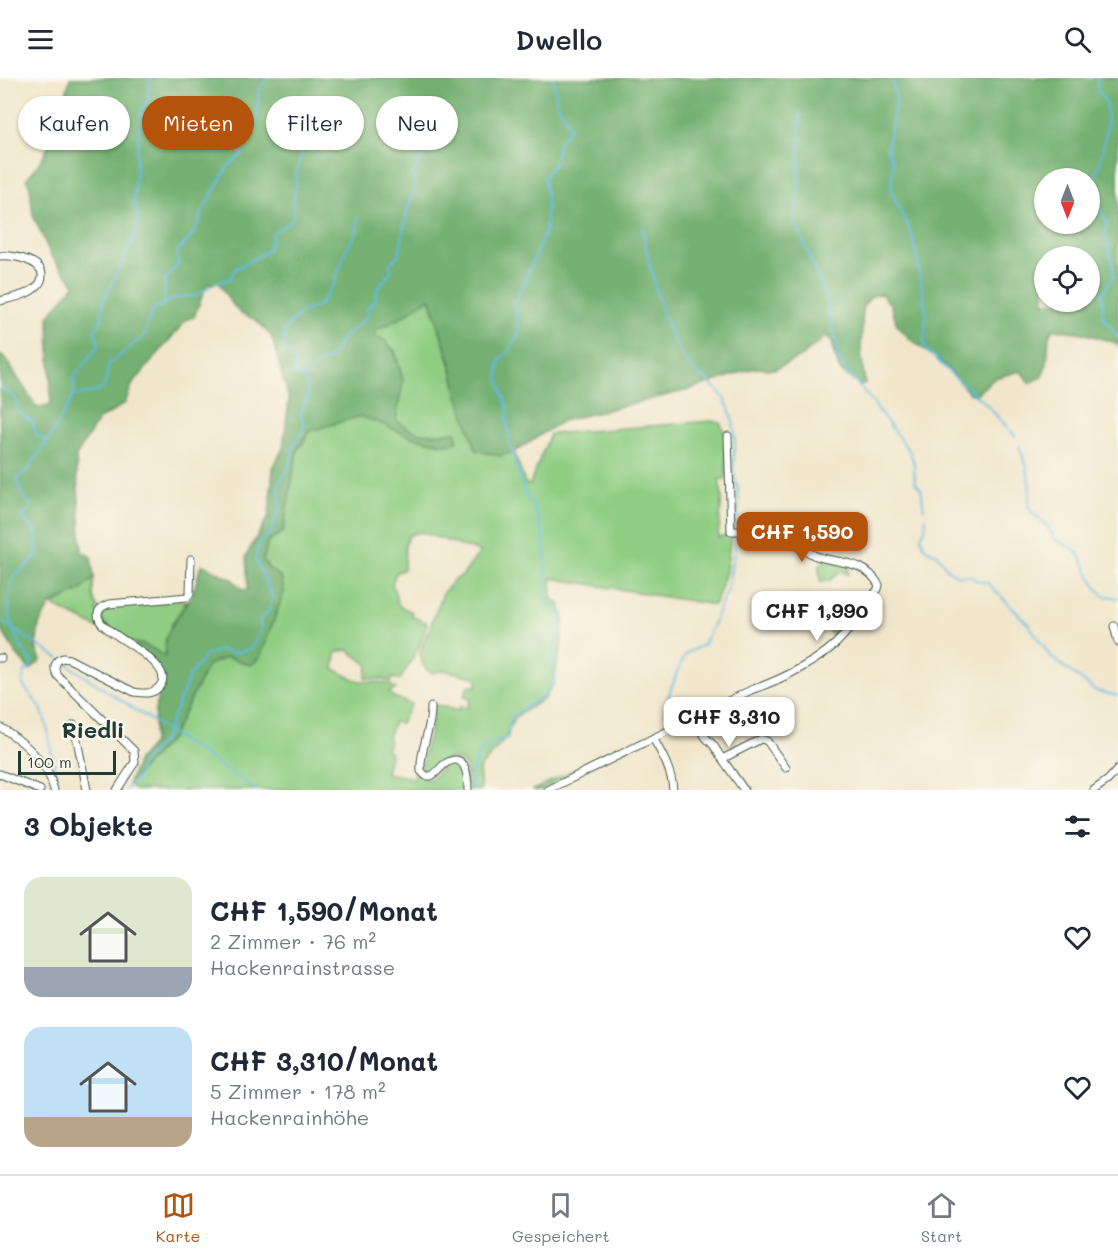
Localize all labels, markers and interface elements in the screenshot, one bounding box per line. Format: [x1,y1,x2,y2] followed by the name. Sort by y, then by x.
[516,22,602,57] text: Dwello
[24,23,57,56] icon: menu
[1061,23,1094,56] icon: search
[18,96,130,150] chip: Kaufen
[142,96,254,150] chip: Mieten
[266,96,364,150] chip: Filter
[376,96,458,150] chip: Neu
[1034,168,1100,234] north arrow
[1034,168,1100,312] map controls
[1034,246,1100,312] button: locate
[733,512,871,563] pin: CHF 1,590
[751,518,853,544] text: CHF 1,590
[748,591,886,642] pin: CHF 1,990
[766,597,868,623] text: CHF 1,990
[660,697,798,748] pin: CHF 3,310
[678,703,780,729] text: CHF 3,310
[61,715,125,744] district label: Riedli
[18,748,116,776] scale bar
[27,751,72,772] text: 100 m
[24,809,153,843] text: 3 Objekte
[1061,810,1094,843] icon: filters
[210,894,438,928] text: CHF 1,590/Monat
[72,901,144,973] icon: home
[1061,921,1094,954] icon: heart
[210,928,376,954] text: 2 Zimmer · 76 m²
[210,954,395,980] text: Hackenrainstrasse
[210,1044,438,1078] text: CHF 3,310/Monat
[72,1051,144,1123] icon: home
[1061,1071,1094,1104] icon: heart
[210,1078,386,1104] text: 5 Zimmer · 178 m²
[210,1104,369,1130] text: Hackenrainhöhe
[156,1189,200,1246] tab: Karte
[512,1189,610,1246] tab: Gespeichert
[921,1189,962,1246] tab: Start

